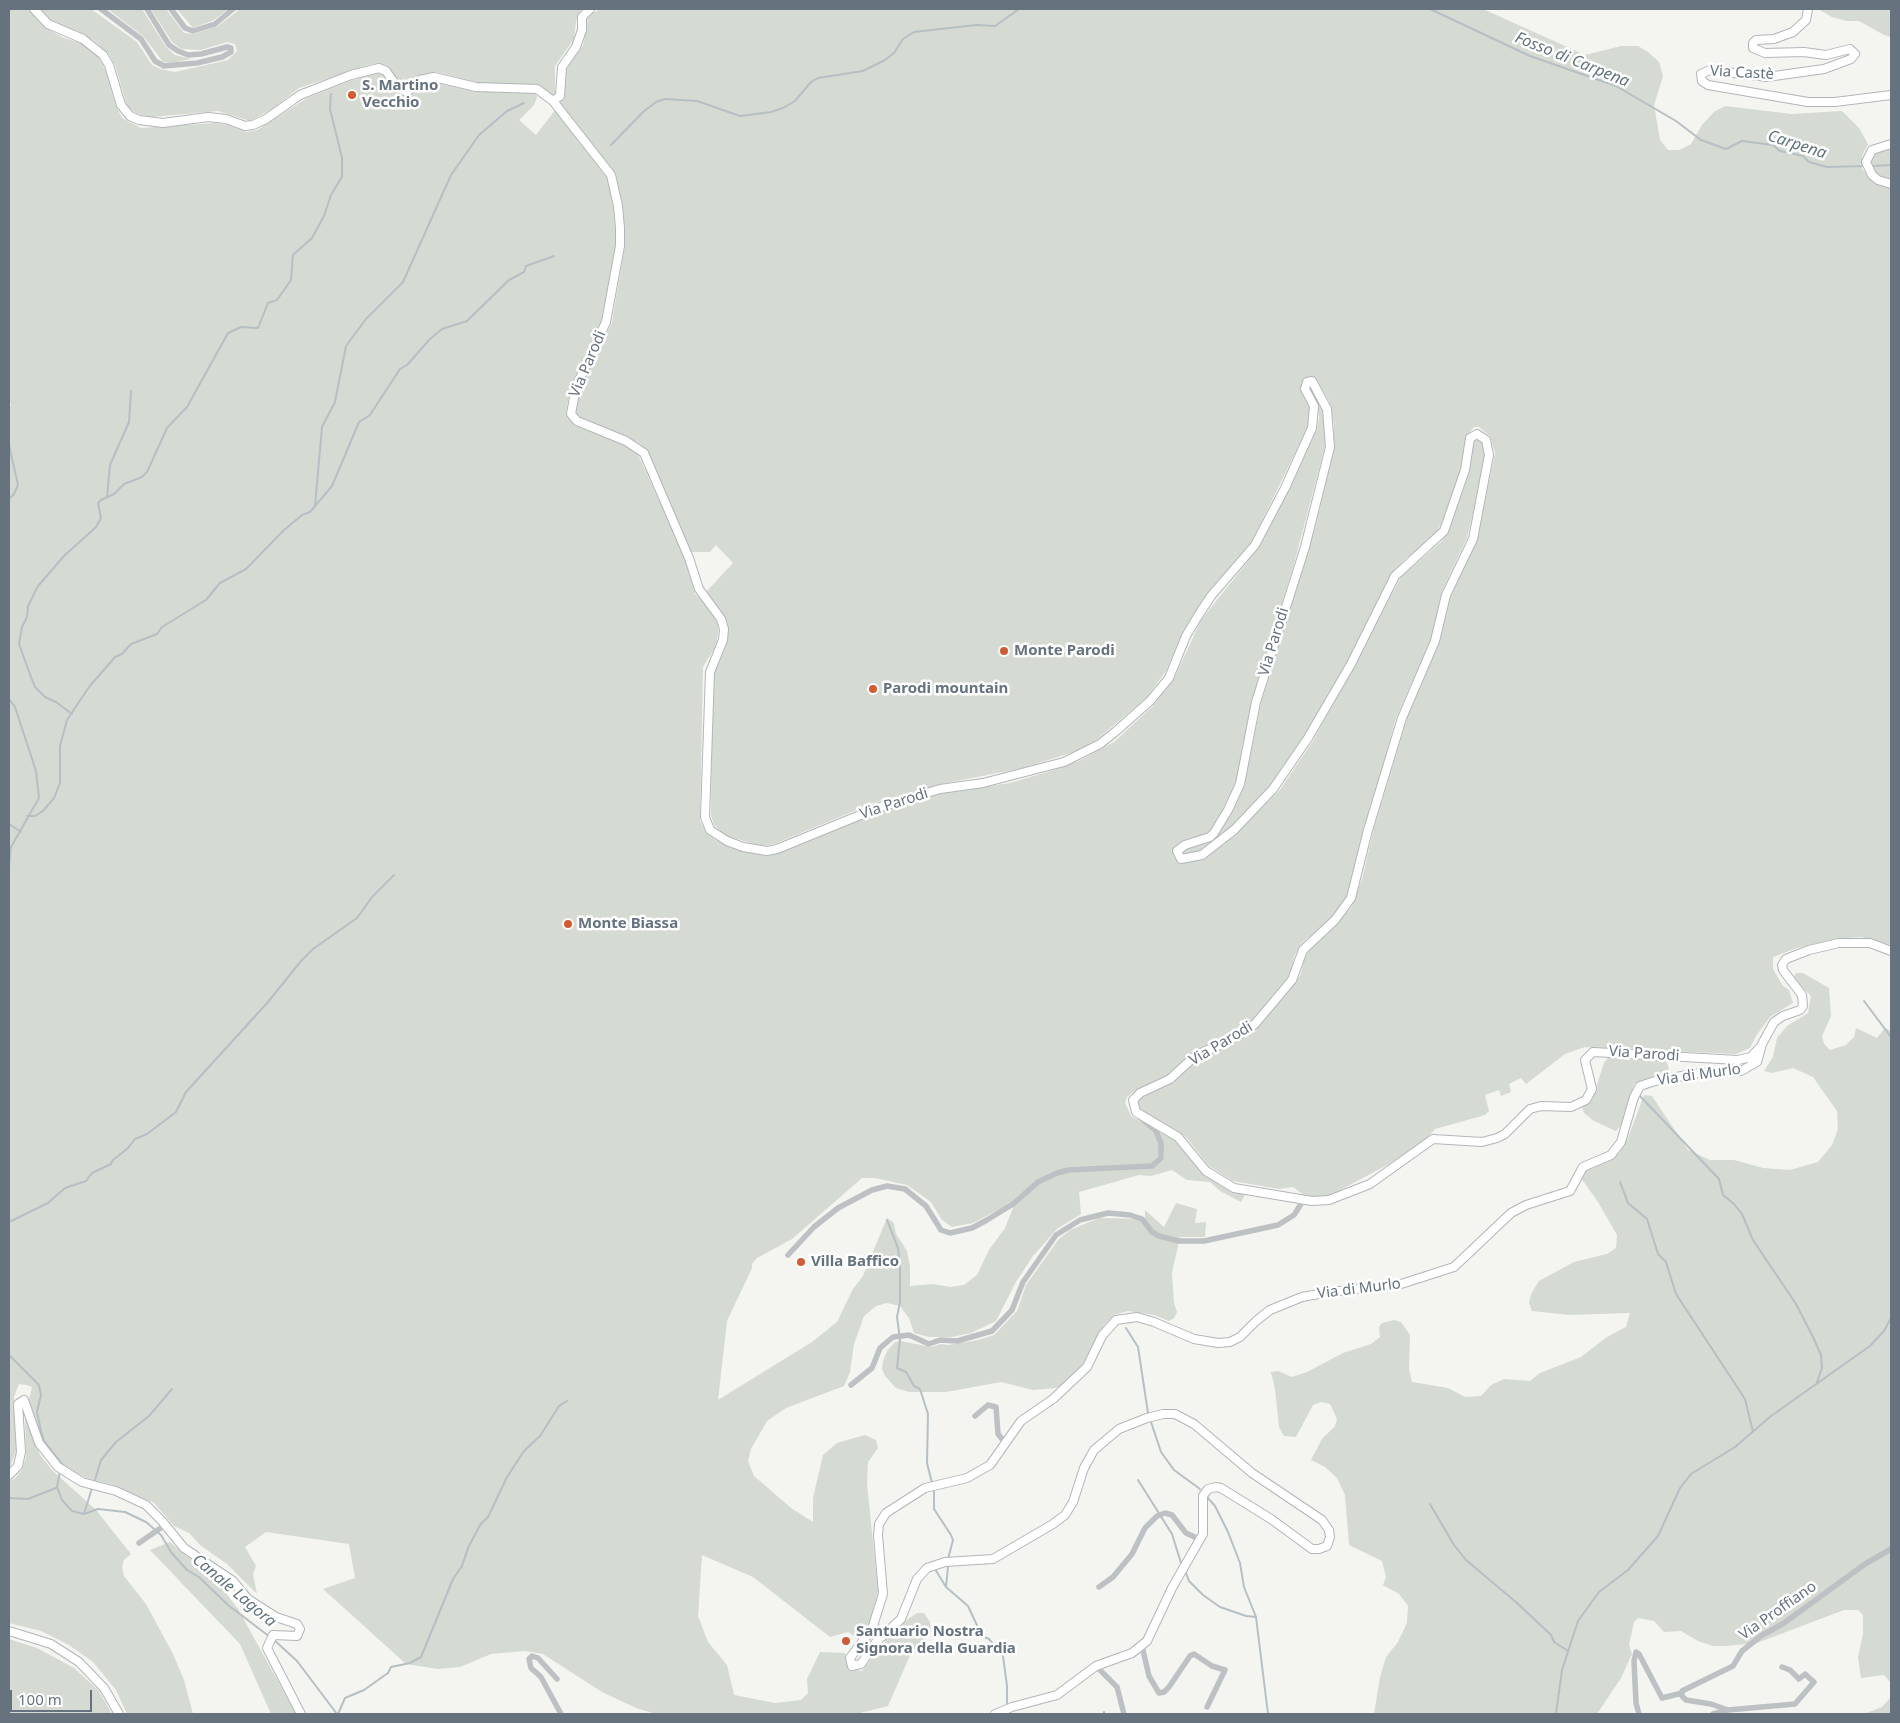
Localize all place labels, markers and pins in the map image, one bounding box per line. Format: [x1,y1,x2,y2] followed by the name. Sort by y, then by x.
[362,77,438,112] place label: S. Martino Vecchio
[346,89,358,101] marker: S. Martino Vecchio
[1014,642,1115,660] place label: Monte Parodi
[998,645,1010,657] marker: Monte Parodi
[883,680,1008,698] place label: Parodi mountain
[867,683,879,695] marker: Parodi mountain
[578,915,678,933] place label: Monte Biassa
[562,918,574,930] marker: Monte Biassa
[811,1253,899,1271] place label: Villa Baffico
[795,1256,807,1268] marker: Villa Baffico
[856,1623,1016,1658] place label: Santuario Nostra Signora della Guardia
[840,1635,852,1647] marker: Santuario Nostra Signora della Guardia

